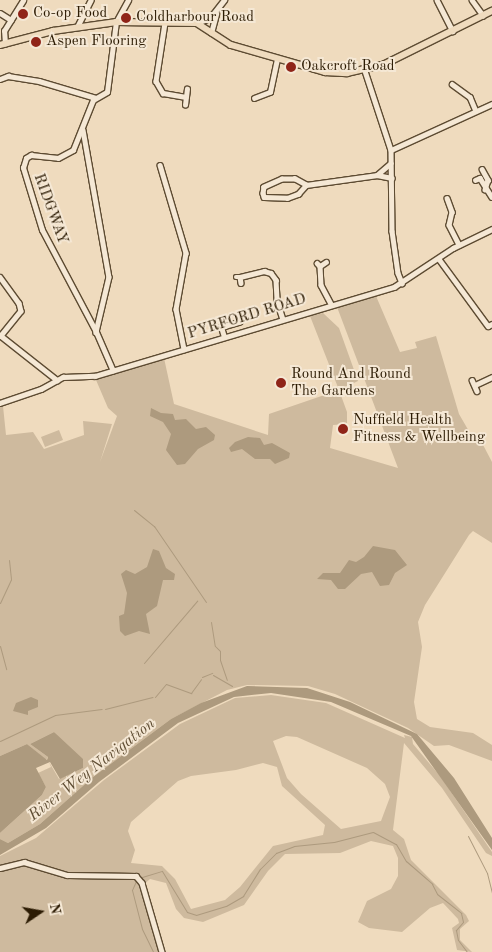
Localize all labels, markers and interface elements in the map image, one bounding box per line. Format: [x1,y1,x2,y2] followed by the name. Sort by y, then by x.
[33,5,107,23] place label: Co-op Food
[17,8,29,20] marker: Co-op Food
[136,9,254,27] place label: Coldharbour Road
[120,12,132,24] marker: Coldharbour Road
[46,33,146,51] place label: Aspen Flooring
[30,36,42,48] marker: Aspen Flooring
[301,58,395,76] place label: Oakcroft Road
[285,61,297,73] marker: Oakcroft Road
[29,171,71,247] street label: RIDGWAY
[186,290,308,344] street label: PYRFORD ROAD
[291,365,411,400] place label: Round And Round The Gardens
[275,377,287,389] marker: Round And Round The Gardens
[353,411,485,446] place label: Nuffield Health Fitness & Wellbeing
[337,423,349,435] marker: Nuffield Health Fitness & Wellbeing
[25,714,159,826] water label: River Wey Navigation
[15,887,65,937] north arrow
[47,902,63,916] text: N

